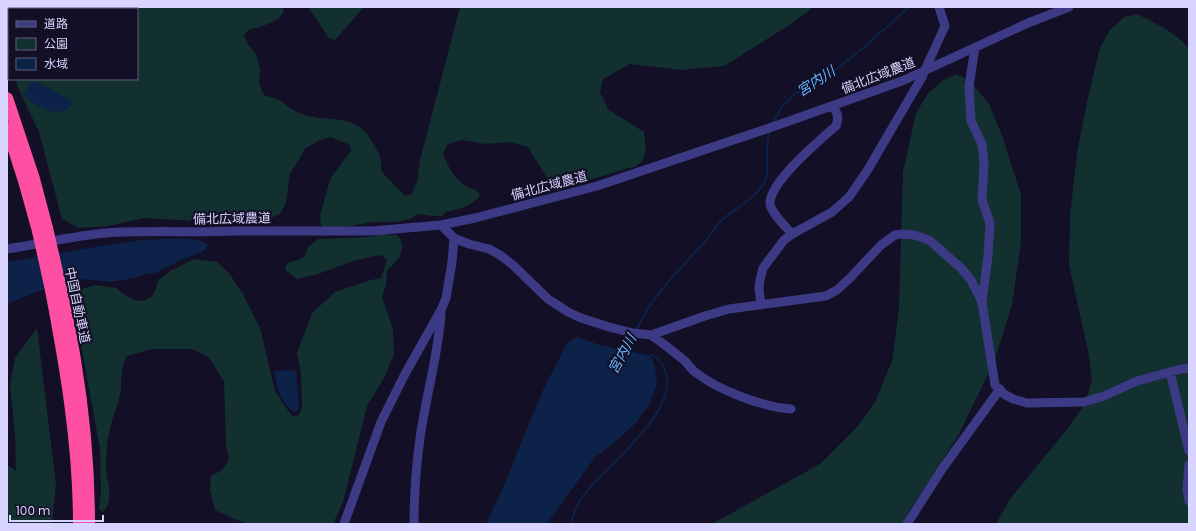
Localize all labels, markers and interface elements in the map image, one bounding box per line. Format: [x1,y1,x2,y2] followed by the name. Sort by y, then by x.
[8,8,138,80] legend
[44,15,68,32] text: 道路
[44,35,68,52] text: 公園
[838,53,918,98] street label: 備北広域農道
[44,55,68,72] text: 水域
[793,60,841,101] water label: 宮内川
[509,166,589,205] street label: 備北広域農道
[193,208,271,229] street label: 備北広域農道
[60,265,95,345] street label: 中国自動車道
[603,329,642,377] water label: 宮内川
[10,497,103,523] scale bar
[16,502,50,519] text: 100 m

